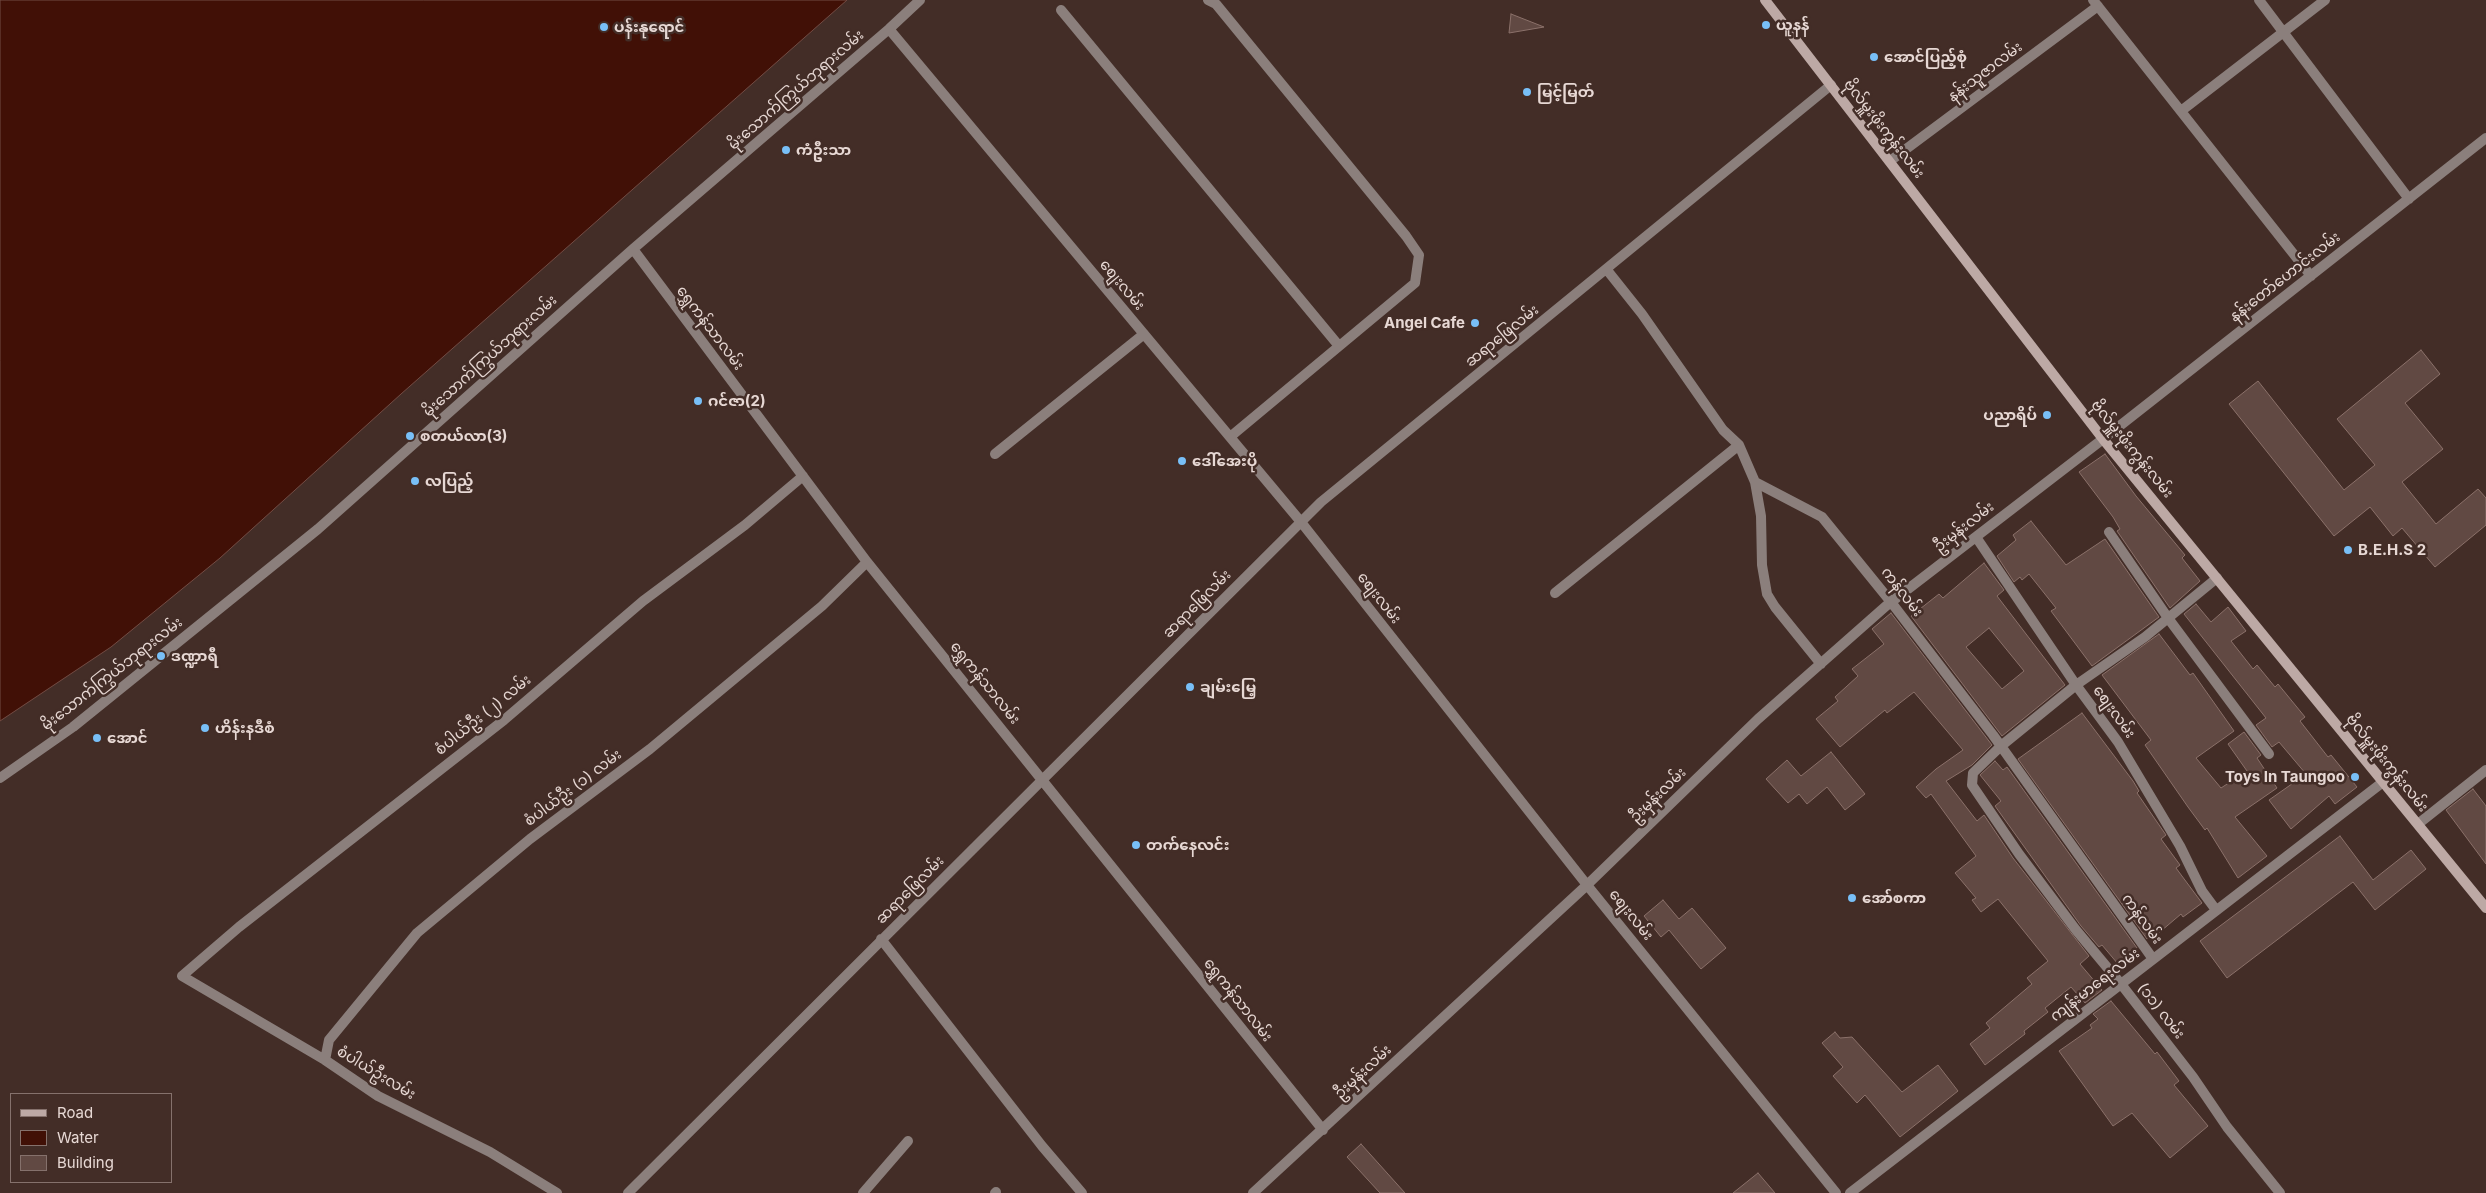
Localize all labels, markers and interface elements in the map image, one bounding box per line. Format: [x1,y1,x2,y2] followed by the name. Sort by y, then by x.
[1776,16,1809,34] place label: ယူနန်
[614,18,684,36] place label: ပန်းနုရောင်
[1760,19,1772,31] marker: ယူနန်
[598,21,610,33] marker: ပန်းနုရောင်
[725,26,867,154] street label: မိုးသောက်ကြွယ်ဘုရားလမ်း
[1944,38,2026,106] street label: နန်းသူဇာလမ်း
[1884,48,1967,66] place label: အောင်ပြည့်စုံ
[1868,51,1880,63] marker: အောင်ပြည့်စုံ
[1840,76,1928,182] street label: ဗိုလ်မှူးဖိုးကွန်းလမ်း
[1537,83,1594,101] place label: မြင့်မြတ်
[1521,86,1533,98] marker: မြင့်မြတ်
[796,141,851,159] place label: ကံဦးသာ
[780,144,792,156] marker: ကံဦးသာ
[2226,228,2344,326] street label: နန်းတော်ဟောင်းလမ်း
[1096,256,1148,314] street label: စျေးလမ်း
[672,282,748,374] street label: ‌ရွှေကန်သာလမ်း
[419,291,561,421] street label: မိုးသောက်ကြွယ်ဘုရားလမ်း
[1462,301,1542,371] street label: ဆရာဖြေလမ်း
[1384,314,1465,332] place label: Angel Cafe
[1469,317,1481,329] marker: Angel Cafe
[708,392,766,410] place label: ဂင်ဇာ(2)
[692,395,704,407] marker: ဂင်ဇာ(2)
[2087,397,2177,501] street label: ဗိုလ်မှူးဖိုးကွန်းလမ်း
[1983,406,2037,424] place label: ပညာရိပ်
[2041,409,2053,421] marker: ပညာရိပ်
[420,427,508,445] place label: စတယ်လာ(3)
[404,430,416,442] marker: စတယ်လာ(3)
[1192,452,1257,470] place label: ဒေါ်အေးပို
[1176,455,1188,467] marker: ဒေါ်အေးပို
[425,472,473,490] place label: လပြည့်
[409,475,421,487] marker: လပြည့်
[1930,498,1998,556] street label: ဦးမှန်းလမ်း
[2358,541,2426,559] place label: B.E.H.S 2
[2342,544,2354,556] marker: B.E.H.S 2
[1877,564,1927,620] street label: ကန်လမ်း
[1159,566,1235,642] street label: ဆရာဖြေလမ်း
[1353,569,1405,627] street label: စျေးလမ်း
[38,613,186,735] street label: မိုးသောက်ကြွယ်ဘုရားလမ်း
[946,638,1024,728] street label: ‌ရွှေကန်သာလမ်း
[171,647,218,665] place label: ဒဏ္ဍာရီ
[155,650,167,662] marker: ဒဏ္ဍာရီ
[431,671,535,759] street label: စံပါယ်ဦး (၂) လမ်း
[1200,678,1256,696] place label: ချမ်းမြေ့
[1184,681,1196,693] marker: ချမ်းမြေ့
[2089,682,2139,742] street label: စျေးလမ်း
[2342,711,2432,815] street label: ဗိုလ်မှူးဖိုးကွန်းလမ်း
[215,719,275,737] place label: ဟိန်းနဒီစံ
[199,722,211,734] marker: ဟိန်းနဒီစံ
[107,729,148,747] place label: အောင်
[91,732,103,744] marker: အောင်
[521,746,625,830] street label: စံပါယ်ဦး (၁) လမ်း
[1626,764,1690,826] street label: ဦးမှန်းလမ်း
[2225,768,2345,786] place label: Toys In Taungoo
[2349,771,2361,783] marker: Toys In Taungoo
[1146,836,1229,854] place label: တက်နေလင်း
[1130,839,1142,851] marker: တက်နေလင်း
[872,852,948,928] street label: ဆရာဖြေလမ်း
[1605,886,1657,944] street label: စျေးလမ်း
[1862,889,1926,907] place label: အော်စကာ
[2118,890,2166,948] street label: ကန်လမ်း
[1846,892,1858,904] marker: အော်စကာ
[2047,945,2143,1025] street label: ကျန်းမာရေးလမ်း
[1200,955,1276,1045] street label: ‌ရွှေကန်သာလမ်း
[2134,979,2188,1043] street label: (၁၁) လမ်း
[1331,1041,1395,1103] street label: ဦးမှန်းလမ်း
[333,1043,419,1103] street label: စံပါယ်ဦးလမ်း
[10,1093,172,1183] legend
[57,1103,93,1122] text: Road
[57,1128,99,1147] text: Water
[57,1153,114,1172] text: Building

